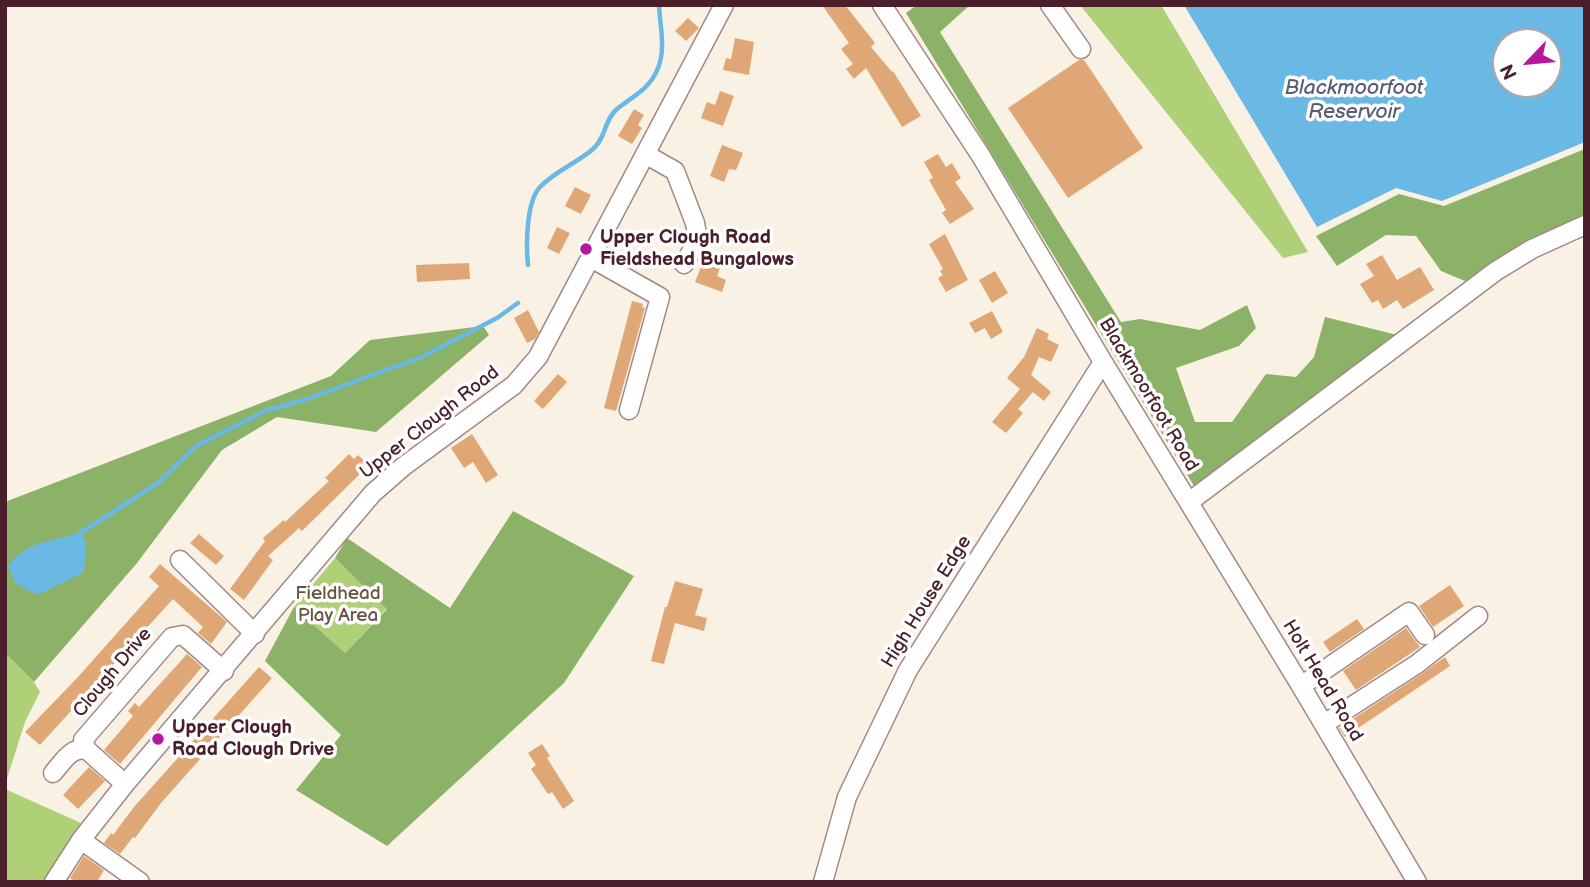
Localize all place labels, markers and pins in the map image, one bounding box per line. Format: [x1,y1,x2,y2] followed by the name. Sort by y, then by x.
[600,227,794,271] place label: Upper Clough Road Fieldshead Bungalows
[578,241,594,257] marker: Upper Clough Road Fieldshead Bungalows
[172,717,334,761] place label: Upper Clough Road Clough Drive
[150,731,166,747] marker: Upper Clough Road Clough Drive

